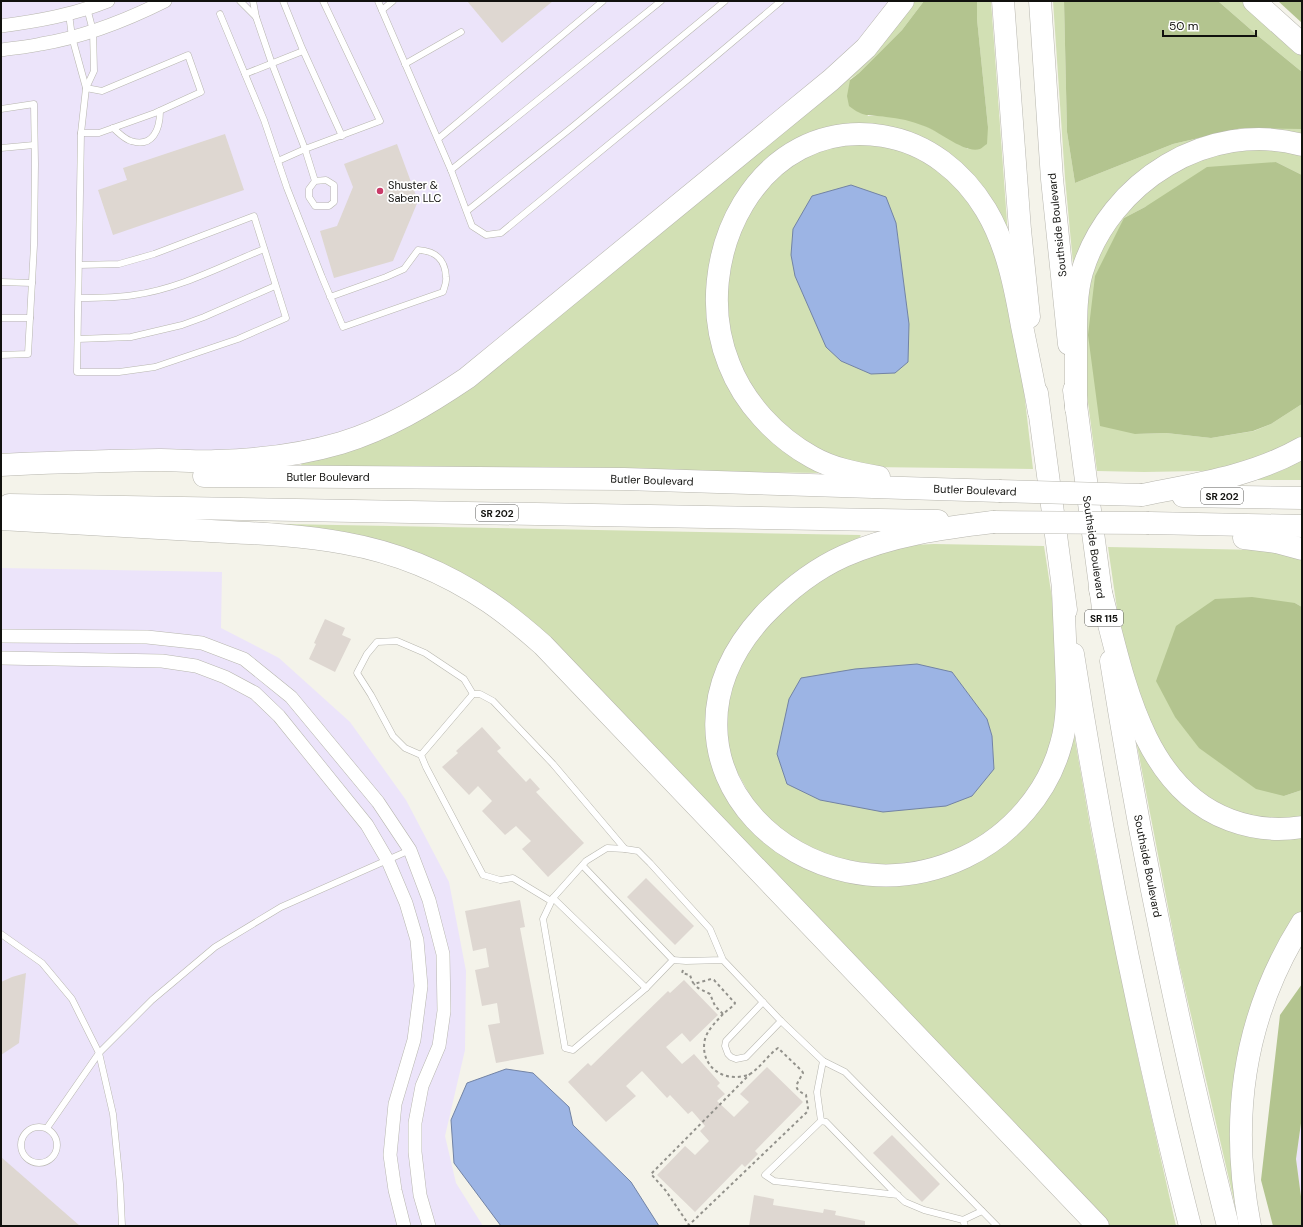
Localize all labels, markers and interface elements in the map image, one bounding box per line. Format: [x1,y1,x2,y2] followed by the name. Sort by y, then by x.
[1163,12,1256,38] scale bar
[1169,18,1198,34] text: 50 m
[1045,172,1069,278] street label: Southside Boulevard
[388,178,442,205] place label: Shuster & Saben LLC
[375,186,385,196] marker: Shuster & Saben LLC
[286,470,370,484] street label: Butler Boulevard
[610,472,694,488] street label: Butler Boulevard
[933,482,1017,498] street label: Butler Boulevard
[1201,488,1243,504] road number: SR 202
[1080,494,1108,600] street label: Southside Boulevard
[476,505,518,521] road number: SR 202
[1085,610,1123,626] road number: SR 115
[1131,813,1165,919] street label: Southside Boulevard

